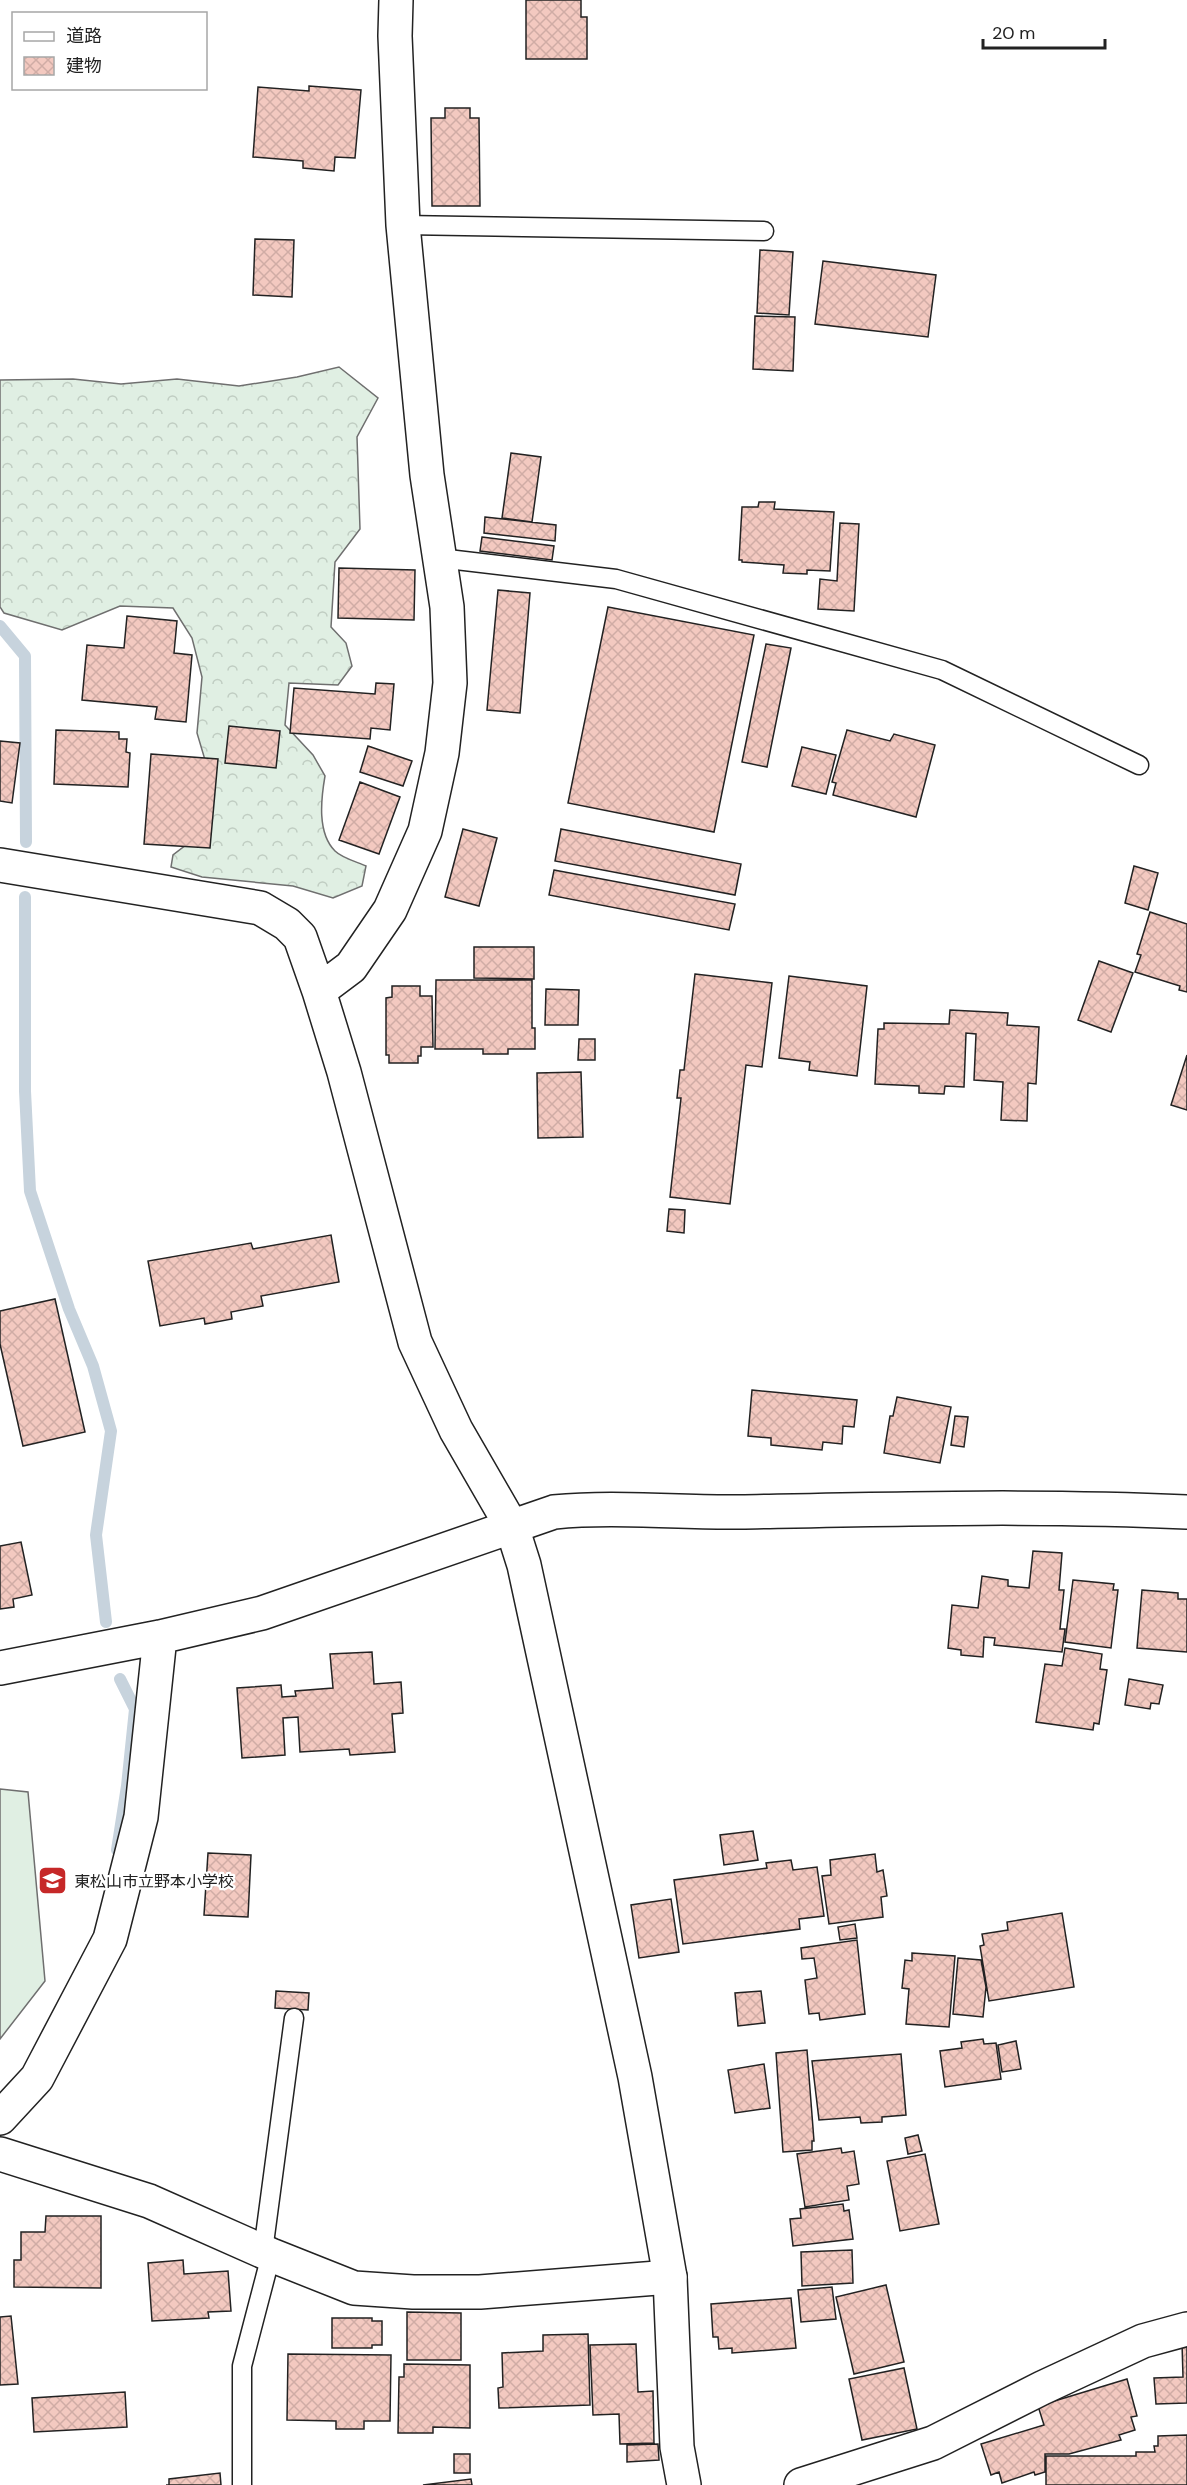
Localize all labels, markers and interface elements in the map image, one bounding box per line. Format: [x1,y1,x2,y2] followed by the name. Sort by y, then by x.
[12,12,207,90] legend
[983,12,1104,50] scale bar
[992,21,1035,45] text: 20 m
[66,24,102,48] text: 道路
[66,54,102,78] text: 建物
[37,1865,69,1897] school or university icon: 東松山市立野本小学校
[74,1871,234,1892] place label: 東松山市立野本小学校

